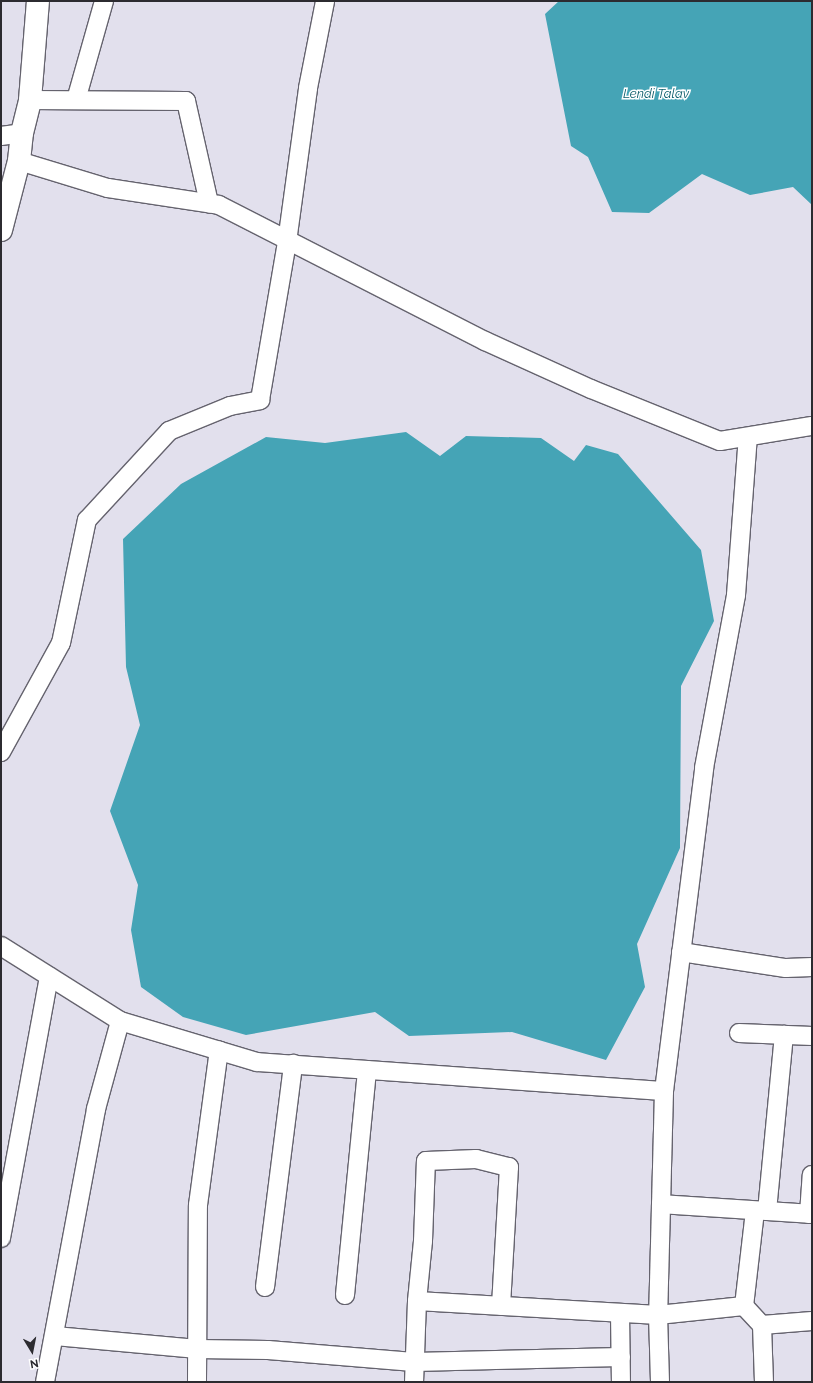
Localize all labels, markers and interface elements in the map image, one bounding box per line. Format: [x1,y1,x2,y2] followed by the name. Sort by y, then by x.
[623,86,689,102] water label: Lendi Talav
[12,1331,52,1371] north arrow
[29,1356,39,1370] text: N

